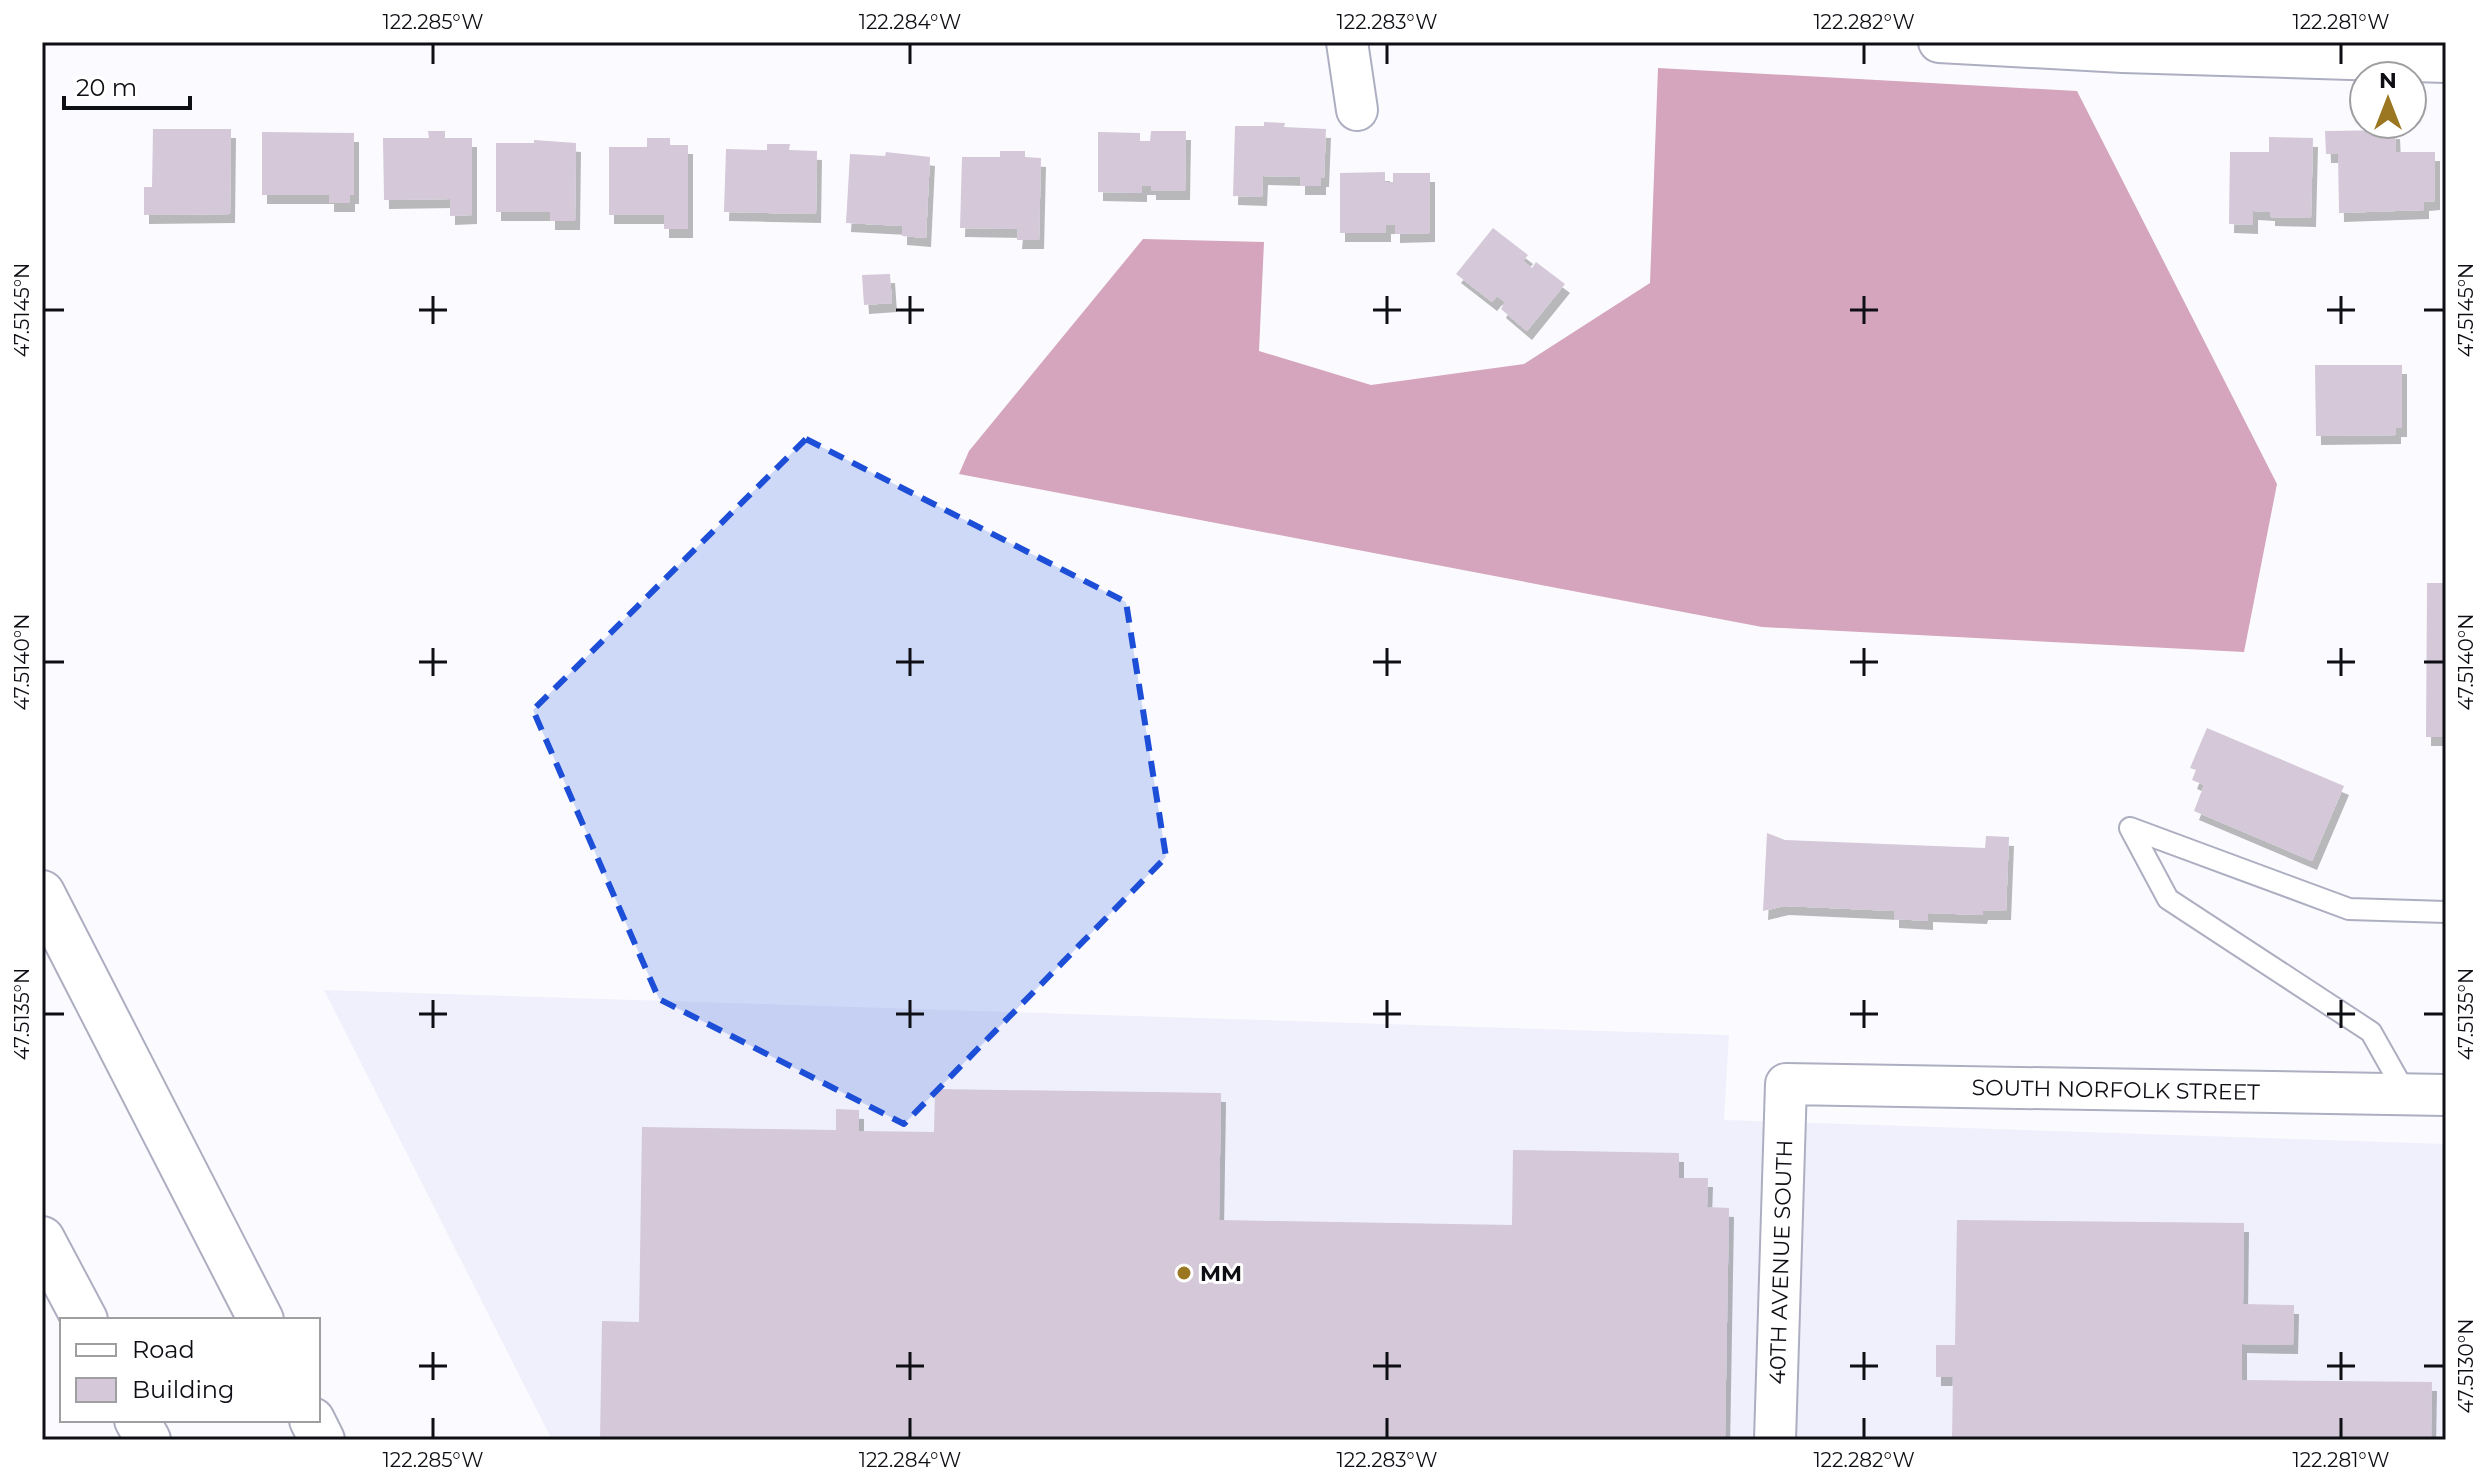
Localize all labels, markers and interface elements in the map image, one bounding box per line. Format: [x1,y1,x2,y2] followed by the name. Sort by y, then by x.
[383,10,483,34] text: 122.285°W
[859,10,961,34] text: 122.284°W
[1337,10,1437,34] text: 122.283°W
[1813,10,1915,34] text: 122.282°W
[2292,10,2390,34] text: 122.281°W
[64,60,190,110] scale bar
[2348,60,2428,140] north arrow
[2379,67,2397,94] text: N
[76,73,137,102] text: 20 m
[10,263,34,357] text: 47.5145°N
[2454,263,2478,357] text: 47.5145°N
[10,614,34,710] text: 47.5140°N
[2454,614,2478,710] text: 47.5140°N
[10,968,34,1060] text: 47.5135°N
[2454,968,2478,1060] text: 47.5135°N
[1971,1074,2260,1105] street label: SOUTH NORFOLK STREET
[1763,1139,1798,1385] street label: 40TH AVENUE SOUTH
[1200,1260,1242,1287] place label: MM
[1175,1264,1193,1282] marker: MM
[60,1318,320,1422] legend
[2454,1319,2478,1413] text: 47.5130°N
[132,1335,195,1364] text: Road
[132,1375,235,1404] text: Building
[383,1448,483,1472] text: 122.285°W
[859,1448,961,1472] text: 122.284°W
[1337,1448,1437,1472] text: 122.283°W
[1813,1448,1915,1472] text: 122.282°W
[2292,1448,2390,1472] text: 122.281°W

